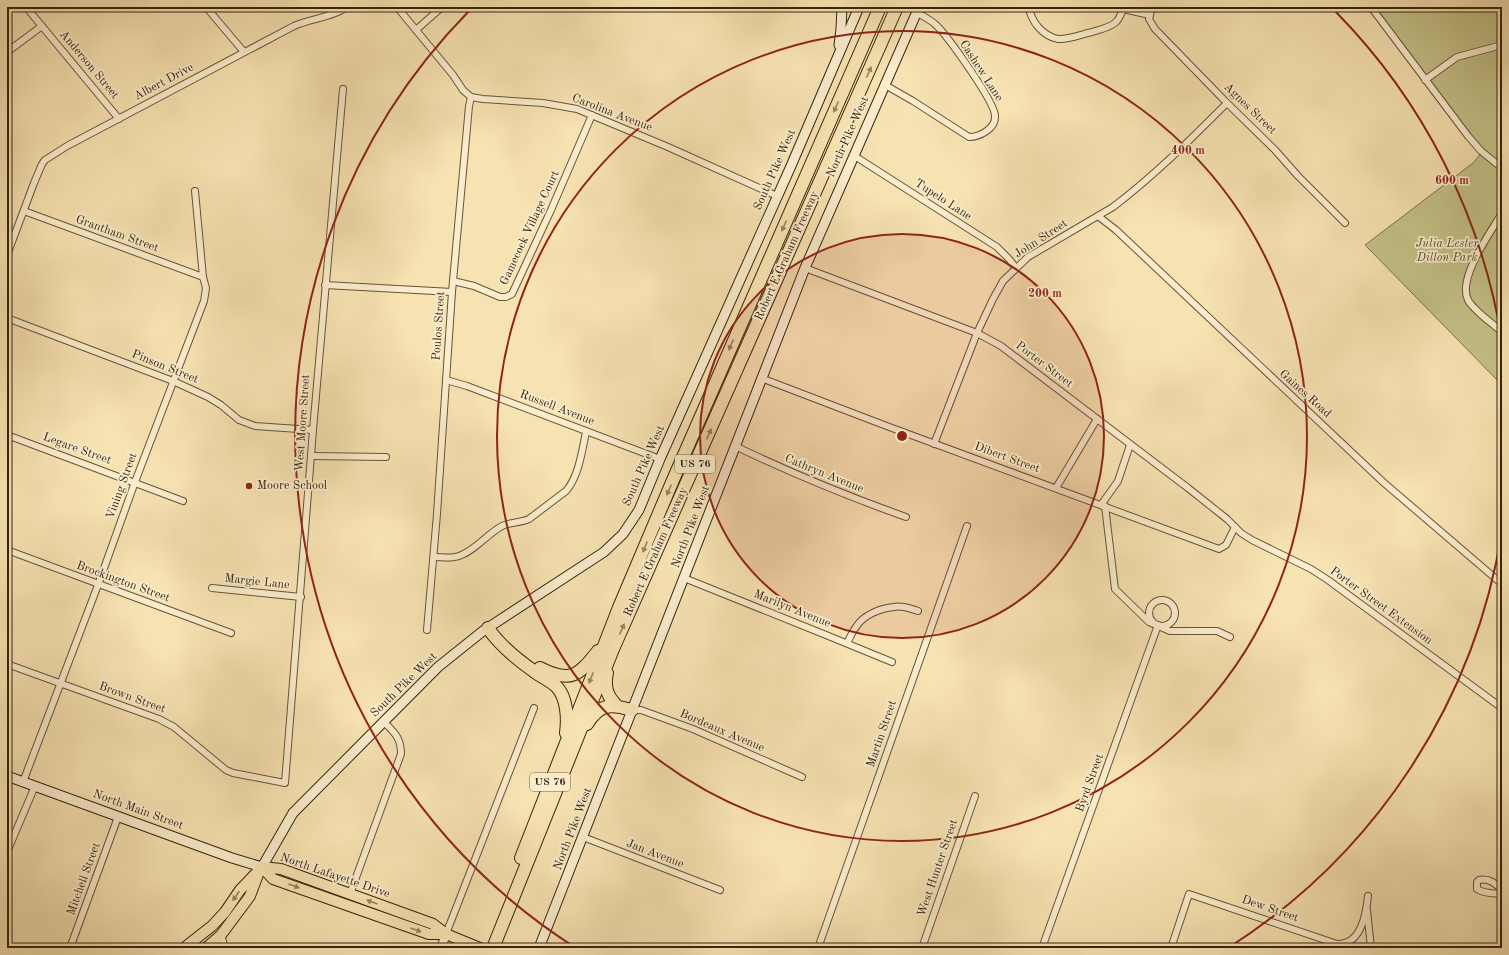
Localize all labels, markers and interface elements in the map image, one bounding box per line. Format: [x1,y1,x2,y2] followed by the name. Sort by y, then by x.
[57,29,121,101] street label: Anderson Street
[957,38,1005,104] street label: Cashew Lane
[132,61,196,103] street label: Albert Drive
[866,66,872,77] one-way arrow
[1221,81,1279,137] street label: Agnes Street
[570,92,654,134] street label: Carolina Avenue
[825,95,871,179] street label: North Pike West
[833,101,839,112] one-way arrow
[752,128,798,212] street label: South Pike West
[1171,145,1205,157] text: 400 m
[498,169,562,287] street label: Gamecock Village Court
[1435,175,1469,187] text: 600 m
[912,177,974,223] street label: Tupelo Lane
[753,189,821,323] street label: Robert E Graham Freeway
[74,213,160,255] street label: Grantham Street
[1012,217,1070,261] street label: John Street
[781,220,787,231] one-way arrow
[1416,238,1479,264] park label: Julia Lester Dillon Park
[1028,288,1062,300] text: 200 m
[431,291,447,361] street label: Poulos Street
[728,339,734,350] one-way arrow
[1013,340,1075,390] street label: Porter Street
[130,348,200,386] street label: Pinson Street
[1277,368,1333,420] street label: Gaines Road
[294,374,312,472] street label: West Moore Street
[518,388,596,428] street label: Russell Avenue
[621,424,667,508] street label: South Pike West
[706,428,712,440] one-way arrow
[895,429,909,443] centre of rings
[41,431,113,467] street label: Legare Street
[973,441,1041,475] street label: Dibert Street
[104,451,140,521] street label: Vining Street
[783,453,866,495] street label: Cathryn Avenue
[675,455,715,473] road number: US 76
[257,480,327,492] place label: Moore School
[244,481,254,491] marker: Moore School
[665,484,671,496] one-way arrow
[670,484,712,570] street label: North Pike West
[622,485,690,619] street label: Robert E Graham Freeway
[641,541,647,553] one-way arrow
[75,559,171,605] street label: Brockington Street
[1328,565,1435,647] street label: Porter Street Extension
[224,573,291,591] street label: Margie Lane
[752,588,833,630] street label: Marilyn Avenue
[619,623,625,635] one-way arrow
[369,650,439,720] street label: South Pike West
[588,673,594,685] one-way arrow
[97,680,167,716] street label: Brown Street
[865,699,899,769] street label: Martin Street
[678,708,767,754] street label: Bordeaux Avenue
[1074,752,1106,814] street label: Byrd Street
[530,773,570,791] road number: US 76
[552,786,594,872] street label: North Pike West
[91,788,185,832] street label: North Main Street
[916,818,960,918] street label: West Hunter Street
[625,838,686,871] street label: Jan Avenue
[65,841,103,917] street label: Mitchell Street
[279,852,392,901] street label: North Lafayette Drive
[288,884,300,890] one-way arrow
[232,891,240,901] one-way arrow
[1240,894,1300,924] street label: Dew Street
[366,899,378,905] one-way arrow
[411,927,423,933] one-way arrow

